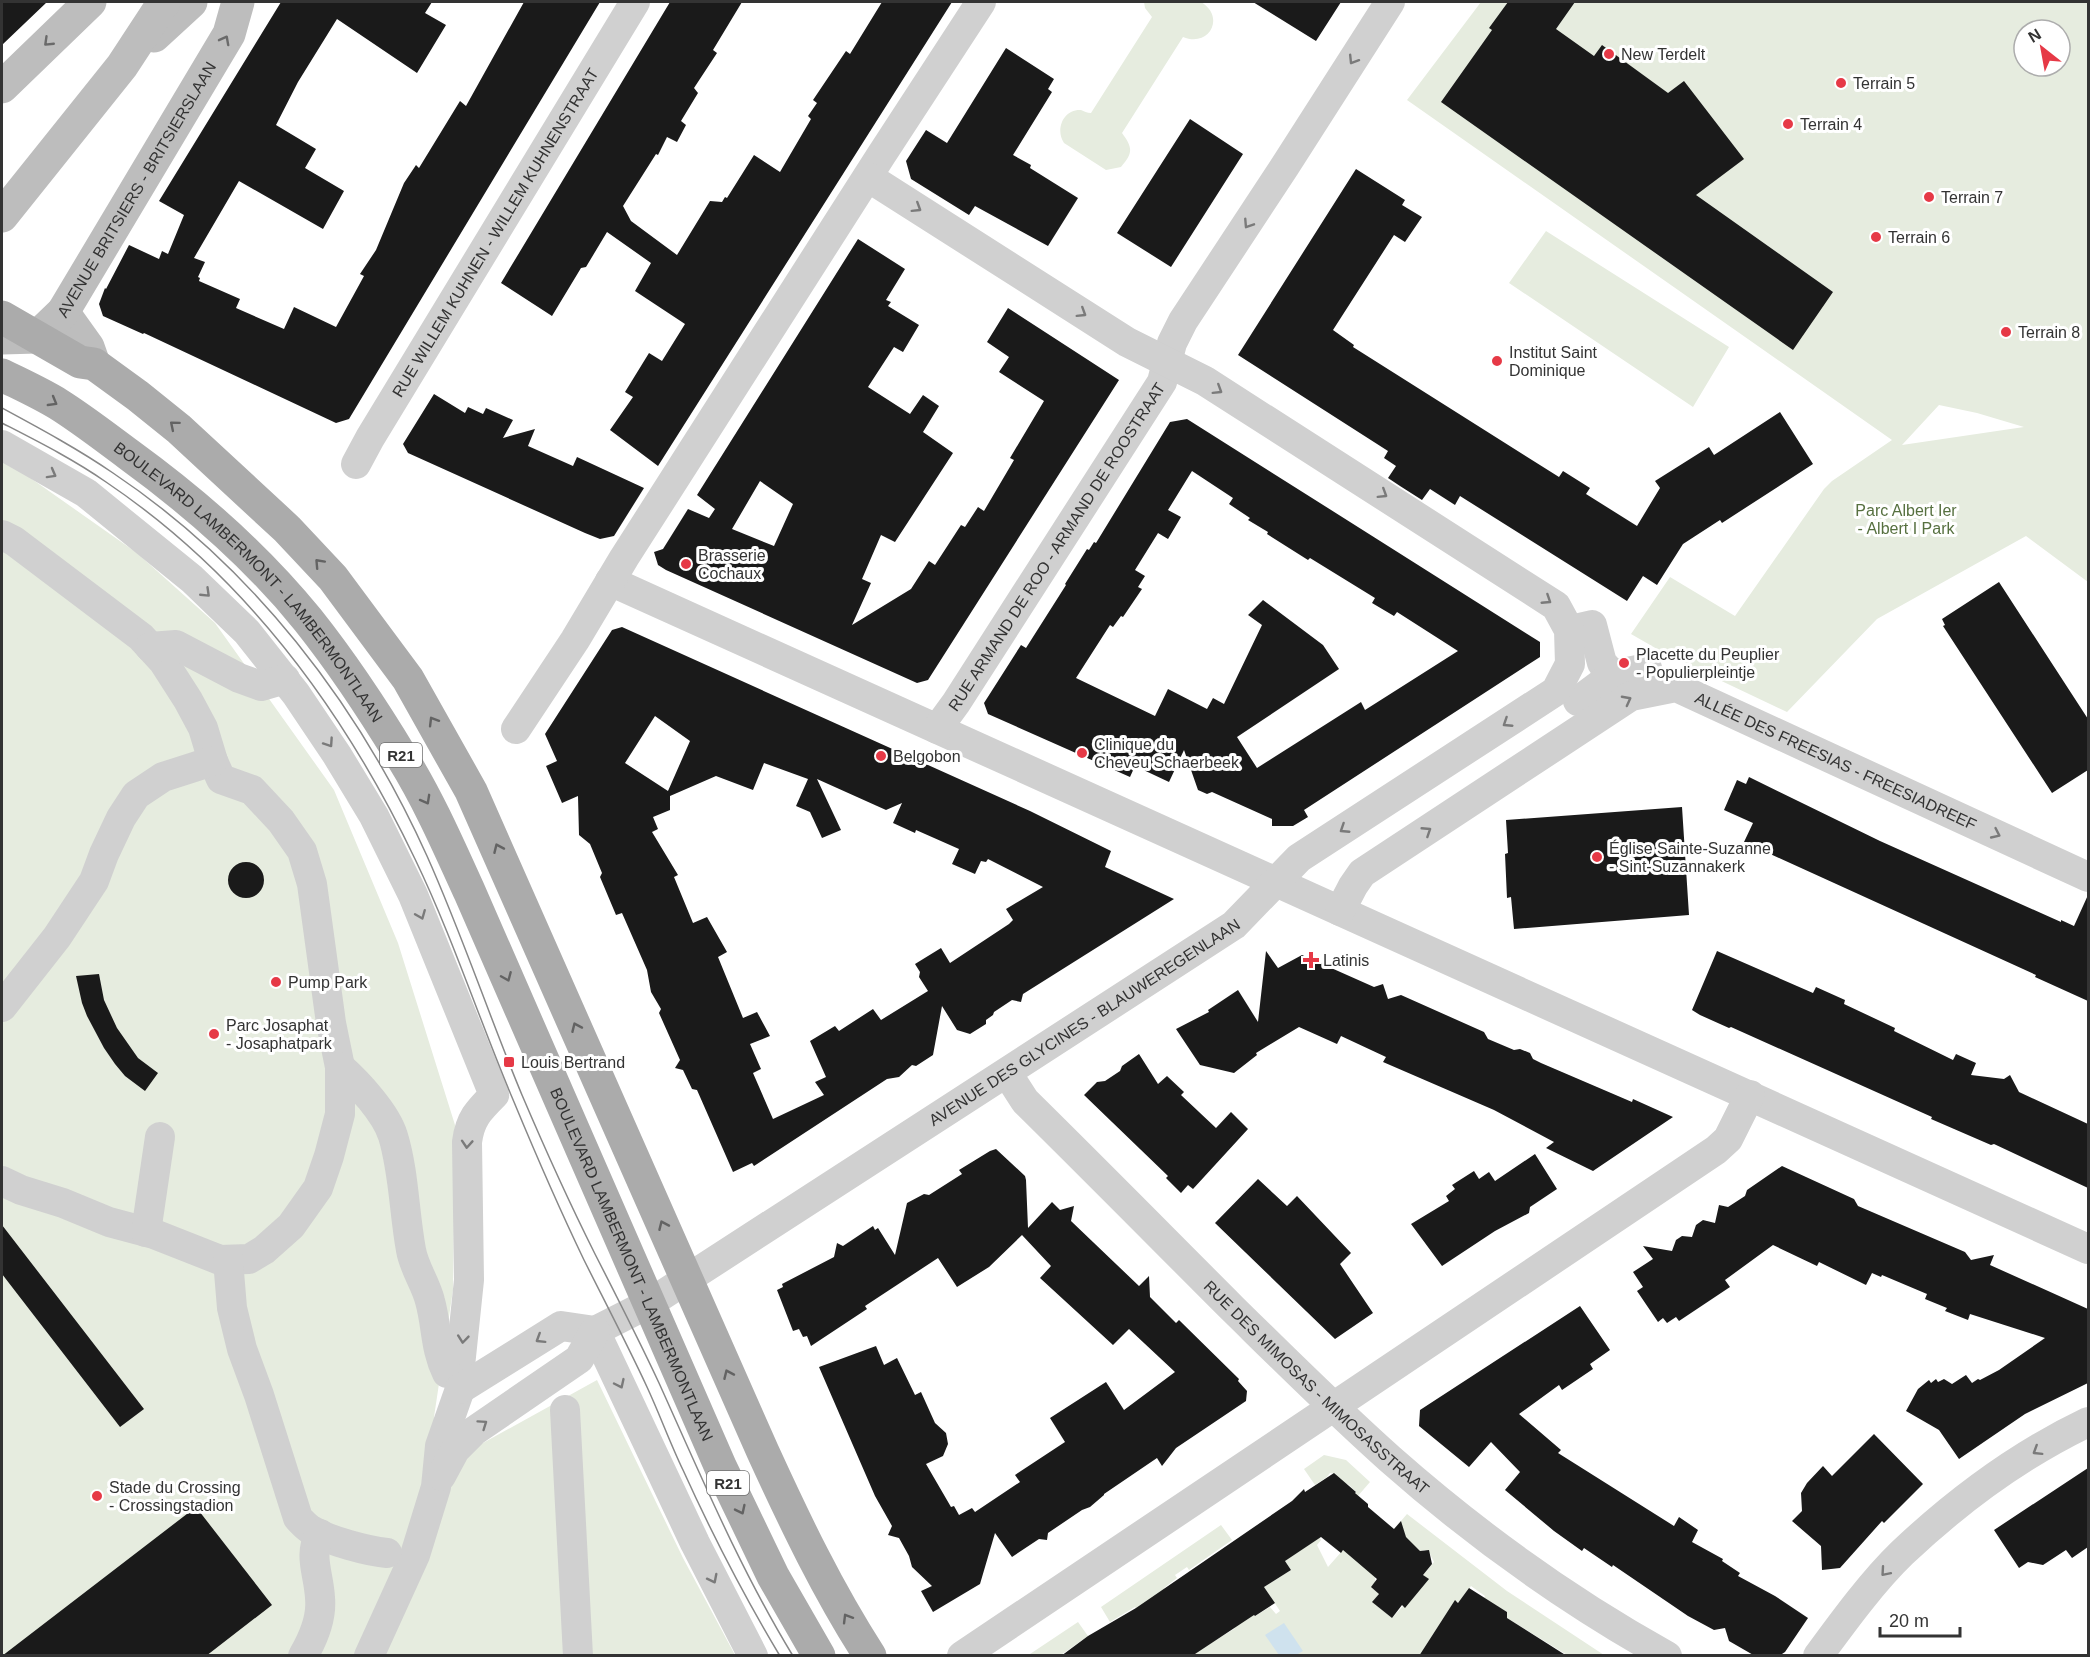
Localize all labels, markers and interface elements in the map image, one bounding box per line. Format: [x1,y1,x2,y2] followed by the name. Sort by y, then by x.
[2012,18,2072,78] north arrow
[2025,25,2044,46] text: N
[45,35,55,46] one-way arrow
[218,36,229,46] one-way arrow
[1621,46,1706,63] place label: New Terdelt
[1602,47,1616,61] marker: New Terdelt
[1350,53,1361,64] one-way arrow
[54,59,219,320] street label: AVENUE BRITSIERS - BRITSIERSLAAN
[389,65,601,400] street label: RUE WILLEM KUHNEN - WILLEM KUHNENSTRAAT
[1853,75,1915,92] place label: Terrain 5
[1834,76,1848,90] marker: Terrain 5
[1800,116,1862,133] place label: Terrain 4
[1781,117,1795,131] marker: Terrain 4
[1941,189,2003,206] place label: Terrain 7
[1922,190,1936,204] marker: Terrain 7
[911,201,921,213] one-way arrow
[1244,217,1255,228] one-way arrow
[1888,229,1950,246] place label: Terrain 6
[1869,230,1883,244] marker: Terrain 6
[1075,306,1086,317] one-way arrow
[2018,324,2080,341] place label: Terrain 8
[1999,325,2013,339] marker: Terrain 8
[1509,344,1598,379] place label: Institut Saint Dominique
[1490,354,1504,368] marker: Institut Saint Dominique
[945,379,1168,714] street label: RUE ARMAND DE ROO - ARMAND DE ROOSTRAAT
[1211,383,1222,394] one-way arrow
[47,395,57,406] one-way arrow
[170,421,181,432] one-way arrow
[111,438,386,725] street label: BOULEVARD LAMBERMONT - LAMBERMONTLAAN
[46,467,56,478] one-way arrow
[1376,487,1387,498] one-way arrow
[1855,502,1957,537] park label: Parc Albert Ier - Albert I Park
[698,547,766,582] place label: Brasserie Cochaux
[679,557,693,571] marker: Brasserie Cochaux
[315,560,326,570] one-way arrow
[200,586,210,597] one-way arrow
[1541,592,1551,604] one-way arrow
[1636,646,1780,681] place label: Placette du Peuplier - Populierpleintje
[1617,656,1631,670] marker: Placette du Peuplier - Populierpleintje
[1693,689,1979,833] street label: ALLÉE DES FREESIAS - FREESIADREEF
[1621,696,1631,707] one-way arrow
[1503,715,1513,727] one-way arrow
[428,717,440,727] one-way arrow
[1094,736,1240,771] place label: Clinique du Cheveu Schaerbeek
[322,737,334,747] one-way arrow
[380,743,422,767] road number: R21
[1075,746,1089,760] marker: Clinique du Cheveu Schaerbeek
[893,748,961,765] place label: Belgobon
[874,749,888,763] marker: Belgobon
[419,794,430,804] one-way arrow
[1339,822,1350,833] one-way arrow
[1421,827,1431,839] one-way arrow
[1990,827,2001,839] one-way arrow
[1609,839,1771,875] place label: Église Sainte-Suzanne - Sint-Suzannakerk
[493,844,505,855] one-way arrow
[1590,850,1604,864] marker: Église Sainte-Suzanne - Sint-Suzannakerk
[414,909,426,920] one-way arrow
[926,915,1243,1129] street label: AVENUE DES GLYCINES - BLAUWEREGENLAAN
[1323,952,1369,969] place label: Latinis
[1304,953,1318,967] marker: Latinis
[500,971,512,982] one-way arrow
[288,974,368,991] place label: Pump Park
[269,975,283,989] marker: Pump Park
[226,1017,333,1052] place label: Parc Josaphat - Josaphatpark
[571,1022,583,1033] one-way arrow
[207,1027,221,1041] marker: Parc Josaphat - Josaphatpark
[521,1054,625,1071] place label: Louis Bertrand
[502,1055,516,1069] marker: Louis Bertrand
[547,1085,717,1443] street label: BOULEVARD LAMBERMONT - LAMBERMONTLAAN
[461,1140,474,1149] one-way arrow
[658,1220,670,1231] one-way arrow
[1201,1277,1433,1497] street label: RUE DES MIMOSAS - MIMOSASSTRAAT
[536,1331,546,1343] one-way arrow
[457,1334,470,1343] one-way arrow
[724,1369,736,1380] one-way arrow
[612,1377,624,1388] one-way arrow
[476,1421,487,1432] one-way arrow
[2033,1443,2044,1454] one-way arrow
[707,1471,749,1495] road number: R21
[109,1479,241,1514] place label: Stade du Crossing - Crossingstadion
[90,1489,104,1503] marker: Stade du Crossing - Crossingstadion
[734,1504,746,1515] one-way arrow
[1882,1565,1893,1576] one-way arrow
[705,1572,717,1583] one-way arrow
[1880,1600,1960,1638] scale bar
[1889,1611,1929,1631] text: 20 m
[843,1614,854,1624] one-way arrow

